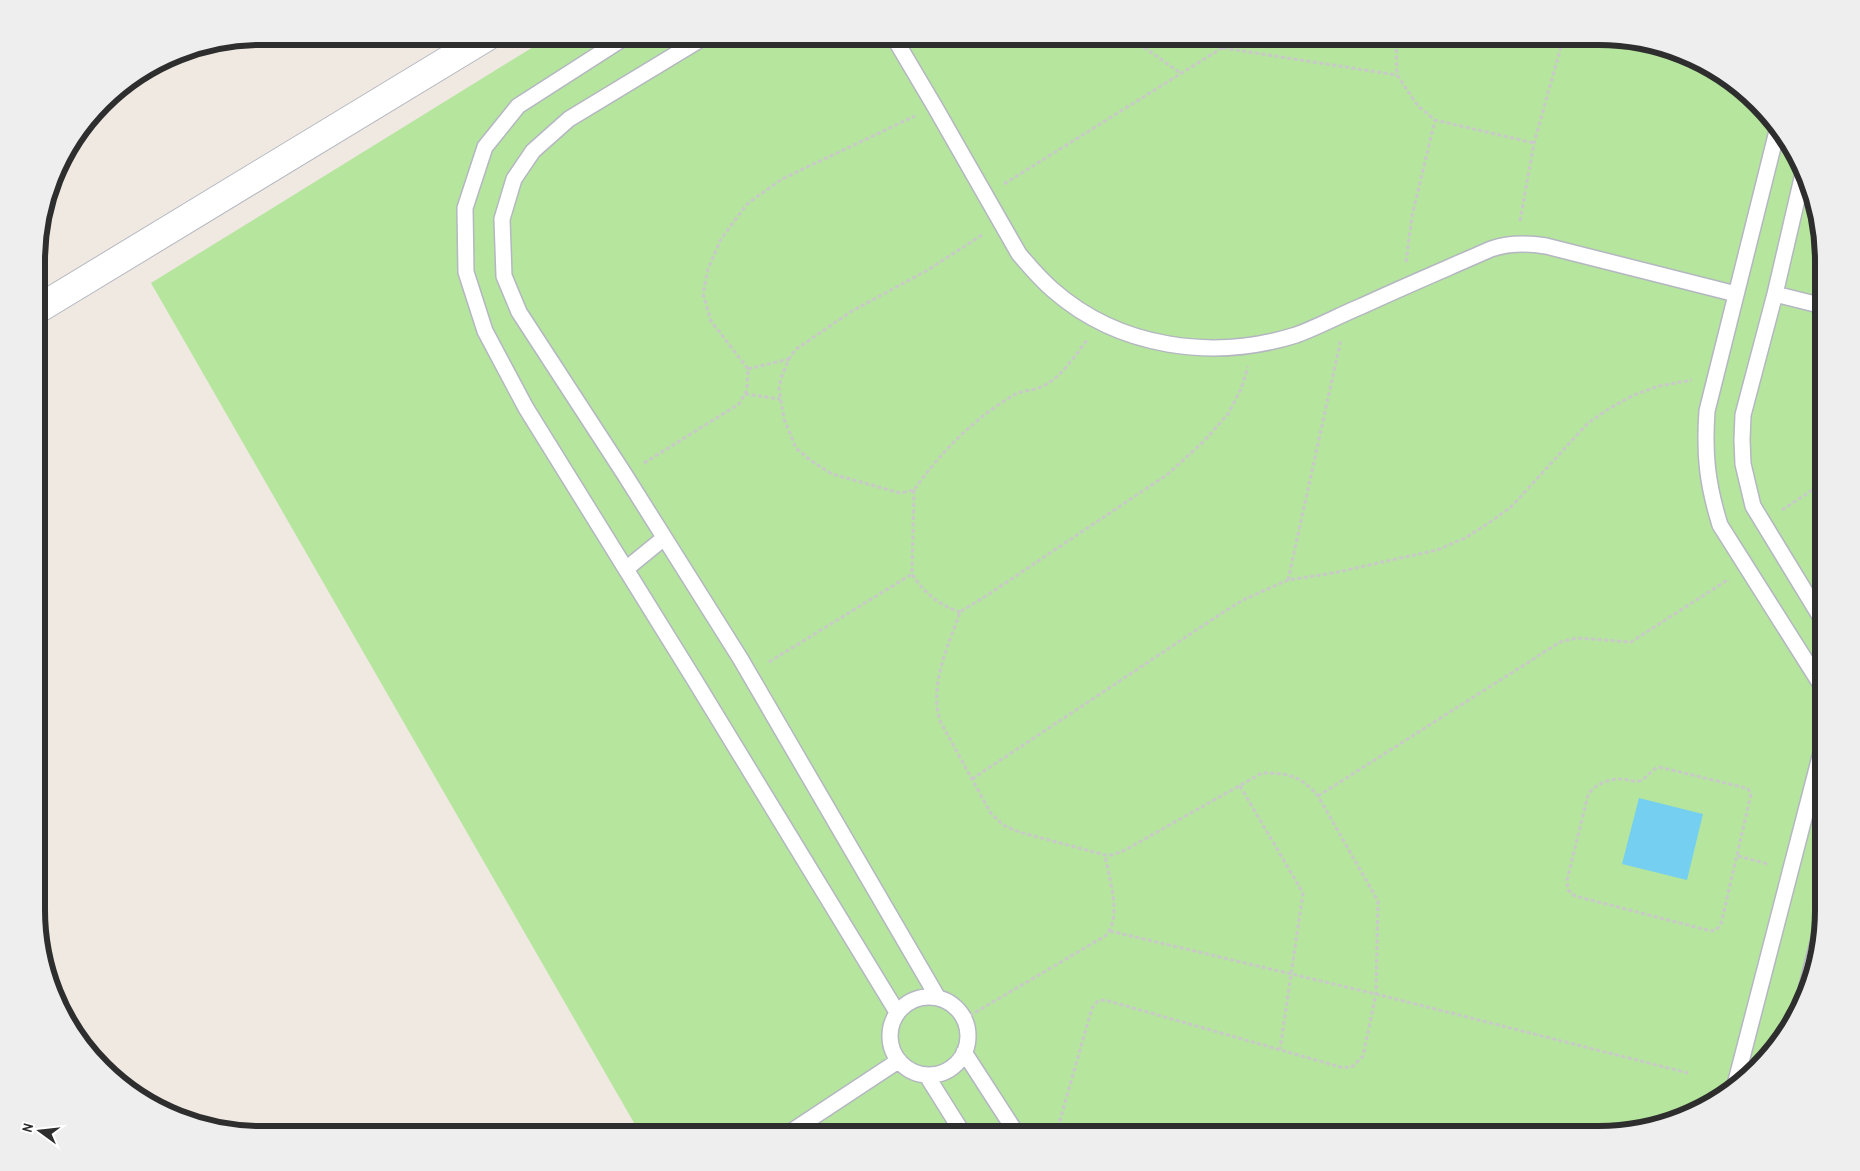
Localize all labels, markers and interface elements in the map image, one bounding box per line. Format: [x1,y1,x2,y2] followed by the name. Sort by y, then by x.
[15,1106,65,1156] north arrow
[18,1121,37,1134] text: N

